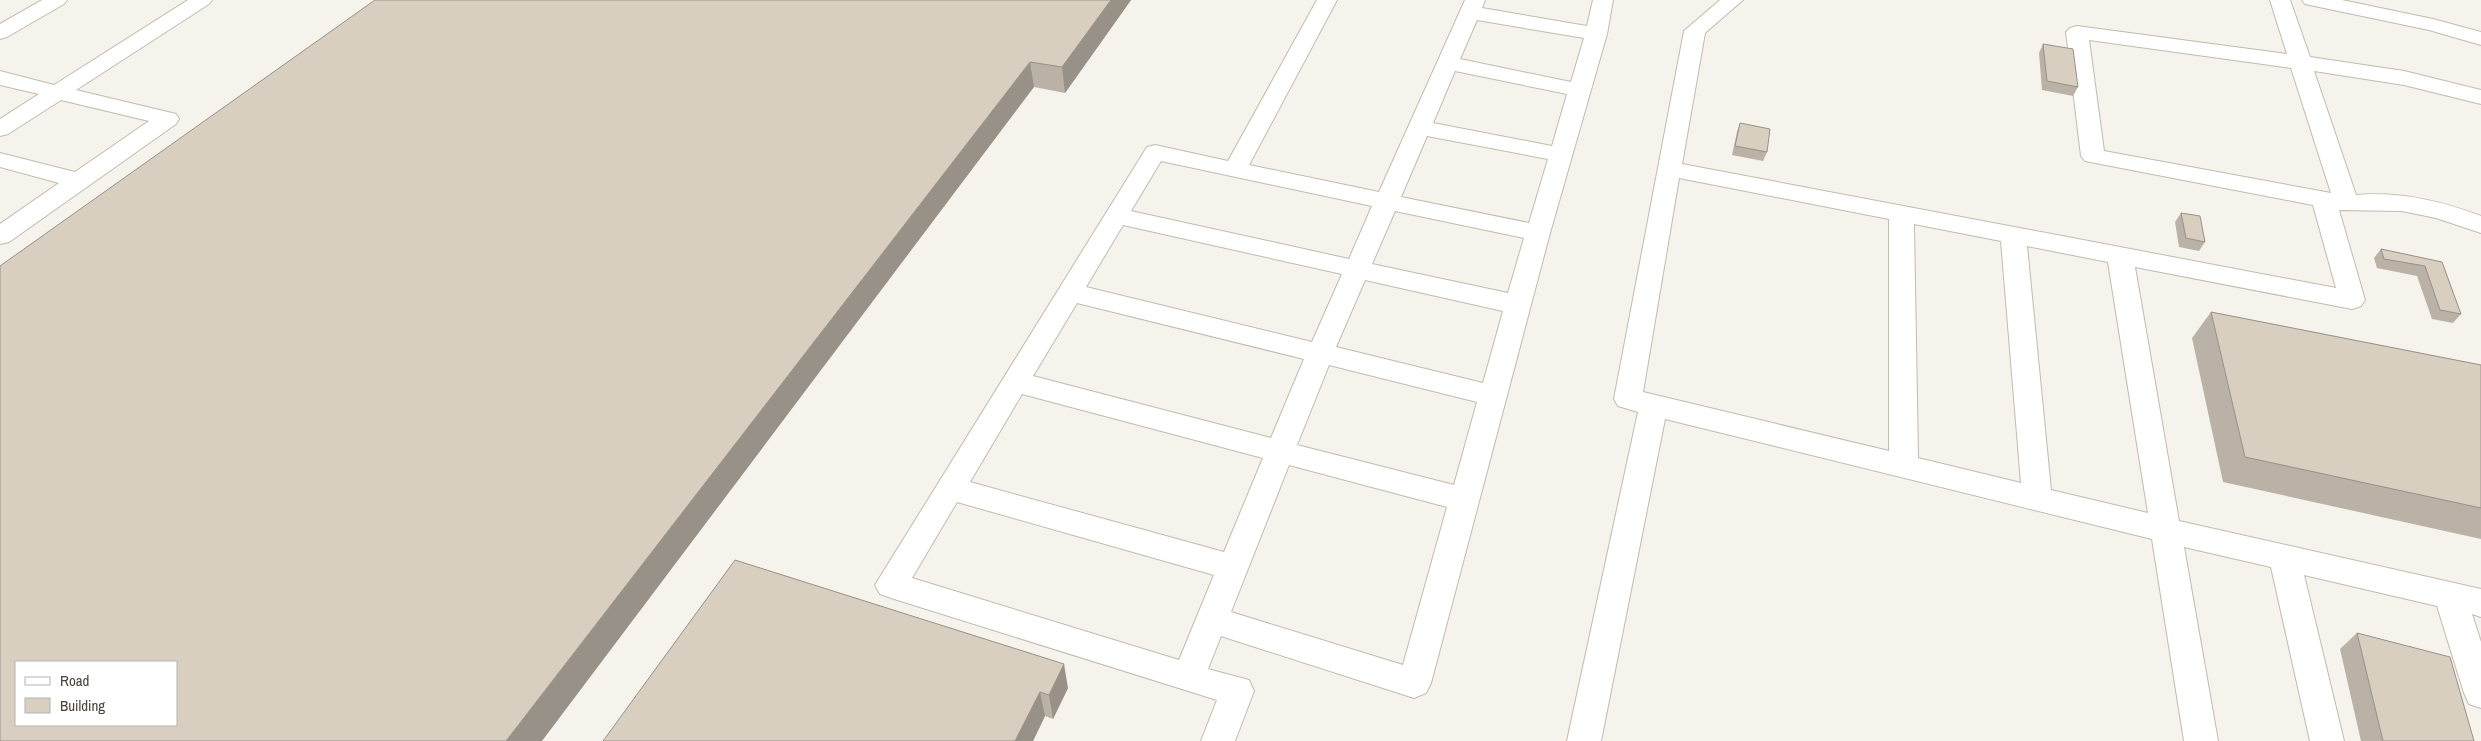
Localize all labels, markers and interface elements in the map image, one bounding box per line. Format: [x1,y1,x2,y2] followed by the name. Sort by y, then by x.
[15,661,178,726] legend
[60,670,89,691] text: Road
[60,695,105,716] text: Building

